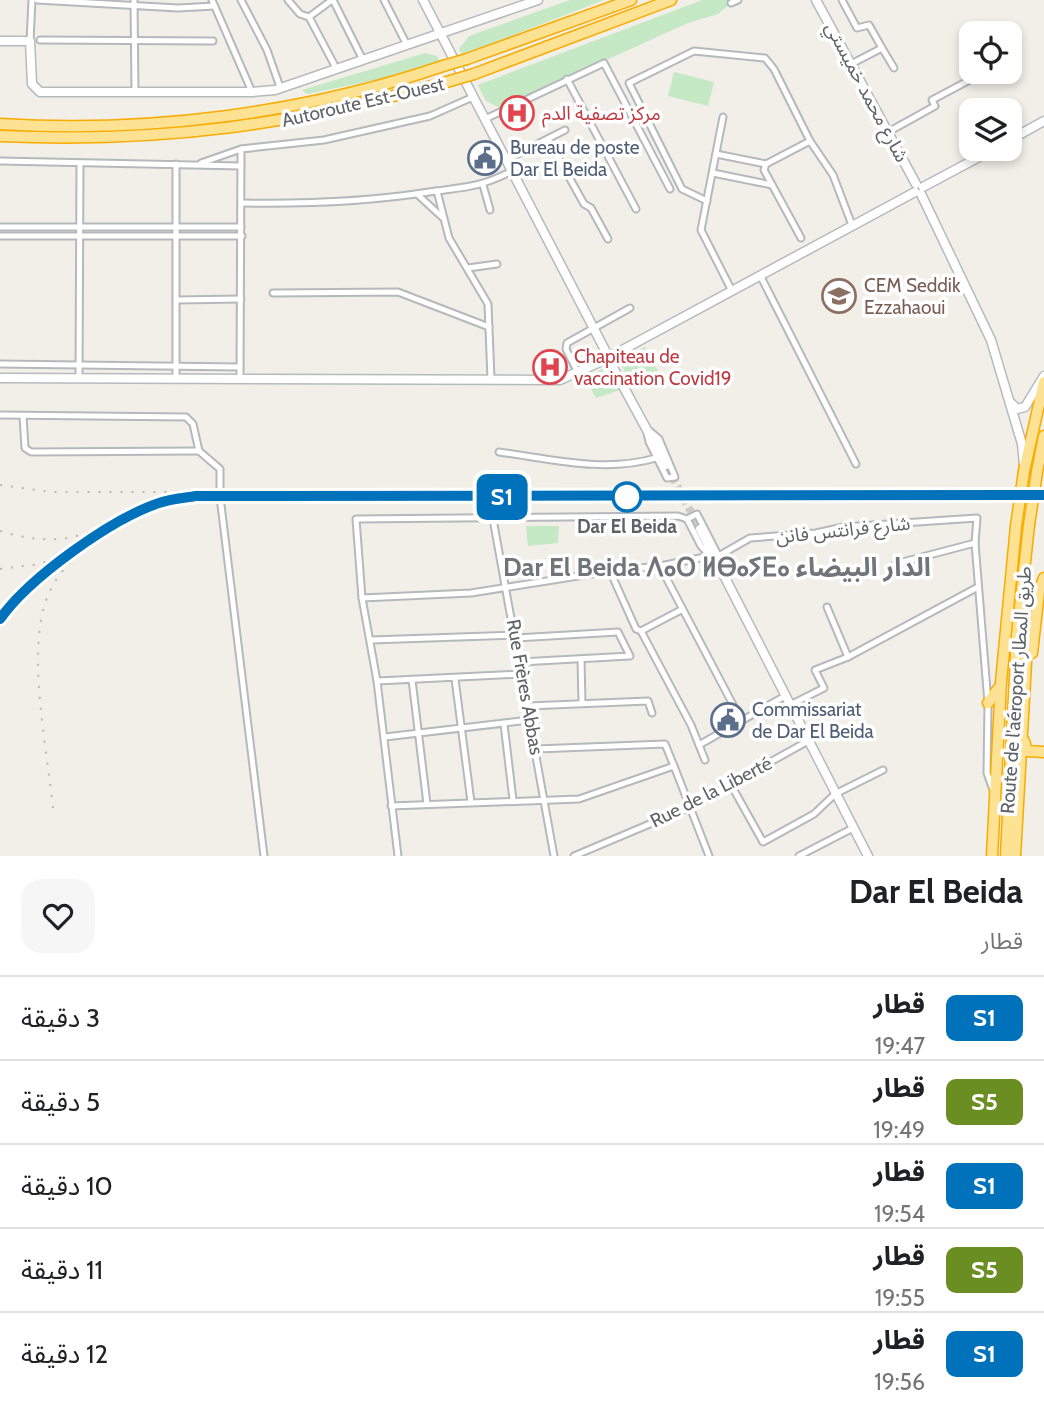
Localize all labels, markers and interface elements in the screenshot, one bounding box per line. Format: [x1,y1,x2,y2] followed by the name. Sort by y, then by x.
[817,18,914,168] street label: شارع محمد خميستي
[959,21,1022,161] map controls
[959,21,1022,84] button: locate
[280,72,447,132] street label: Autoroute Est-Ouest
[498,94,536,132] hospital icon: مركز تصفية الدم
[959,98,1022,161] button: layers
[542,102,661,128] place label: مركز تصفية الدم
[510,136,640,181] place label: Bureau de poste Dar El Beida
[466,139,504,177] public building icon: Bureau de poste Dar El Beida
[864,274,961,319] place label: CEM Seddik Ezzahaoui
[820,277,858,315] school or university icon: CEM Seddik Ezzahaoui
[574,345,731,390] place label: Chapiteau de vaccination Covid19
[531,348,569,386] hospital icon: Chapiteau de vaccination Covid19
[470,474,534,520] line badge: S1
[491,482,513,511] text: S1
[612,482,642,512] marker: Dar El Beida
[775,512,912,550] street label: شارع فرانتس فانن
[577,515,678,538] place label: Dar El Beida
[503,551,931,583] district label: Dar El Beida ⴷⴰⵔ ⵍⴱⴰⵢⴹⴰ الدار البيضاء
[996,565,1036,815] street label: Route de l'aéroport طريق المطار
[502,617,548,757] street label: Rue Frères Abbas
[752,698,874,743] place label: Commissariat de Dar El Beida
[709,701,747,739] public building icon: Commissariat de Dar El Beida
[646,751,776,833] street label: Rue de la Liberté
[849,871,1023,911] text: Dar El Beida
[21,879,95,953] button: heart
[981,927,1023,955] text: قطار
[873,988,925,1020] text: قطار
[21,1002,100,1034] text: 3 دقيقة
[973,1003,996,1032] text: S1
[875,1032,925,1060] text: 19:47
[873,1072,925,1104] text: قطار
[21,1086,100,1118] text: 5 دقيقة
[971,1087,998,1116] text: S5
[873,1116,925,1144] text: 19:49
[873,1156,925,1188] text: قطار
[21,1170,113,1202] text: 10 دقيقة
[973,1171,996,1200] text: S1
[874,1200,925,1228] text: 19:54
[873,1240,925,1272] text: قطار
[21,1254,103,1286] text: 11 دقيقة
[971,1255,998,1284] text: S5
[875,1284,925,1312] text: 19:55
[873,1324,925,1356] text: قطار
[21,1338,108,1370] text: 12 دقيقة
[973,1339,996,1368] text: S1
[874,1368,925,1396] text: 19:56

